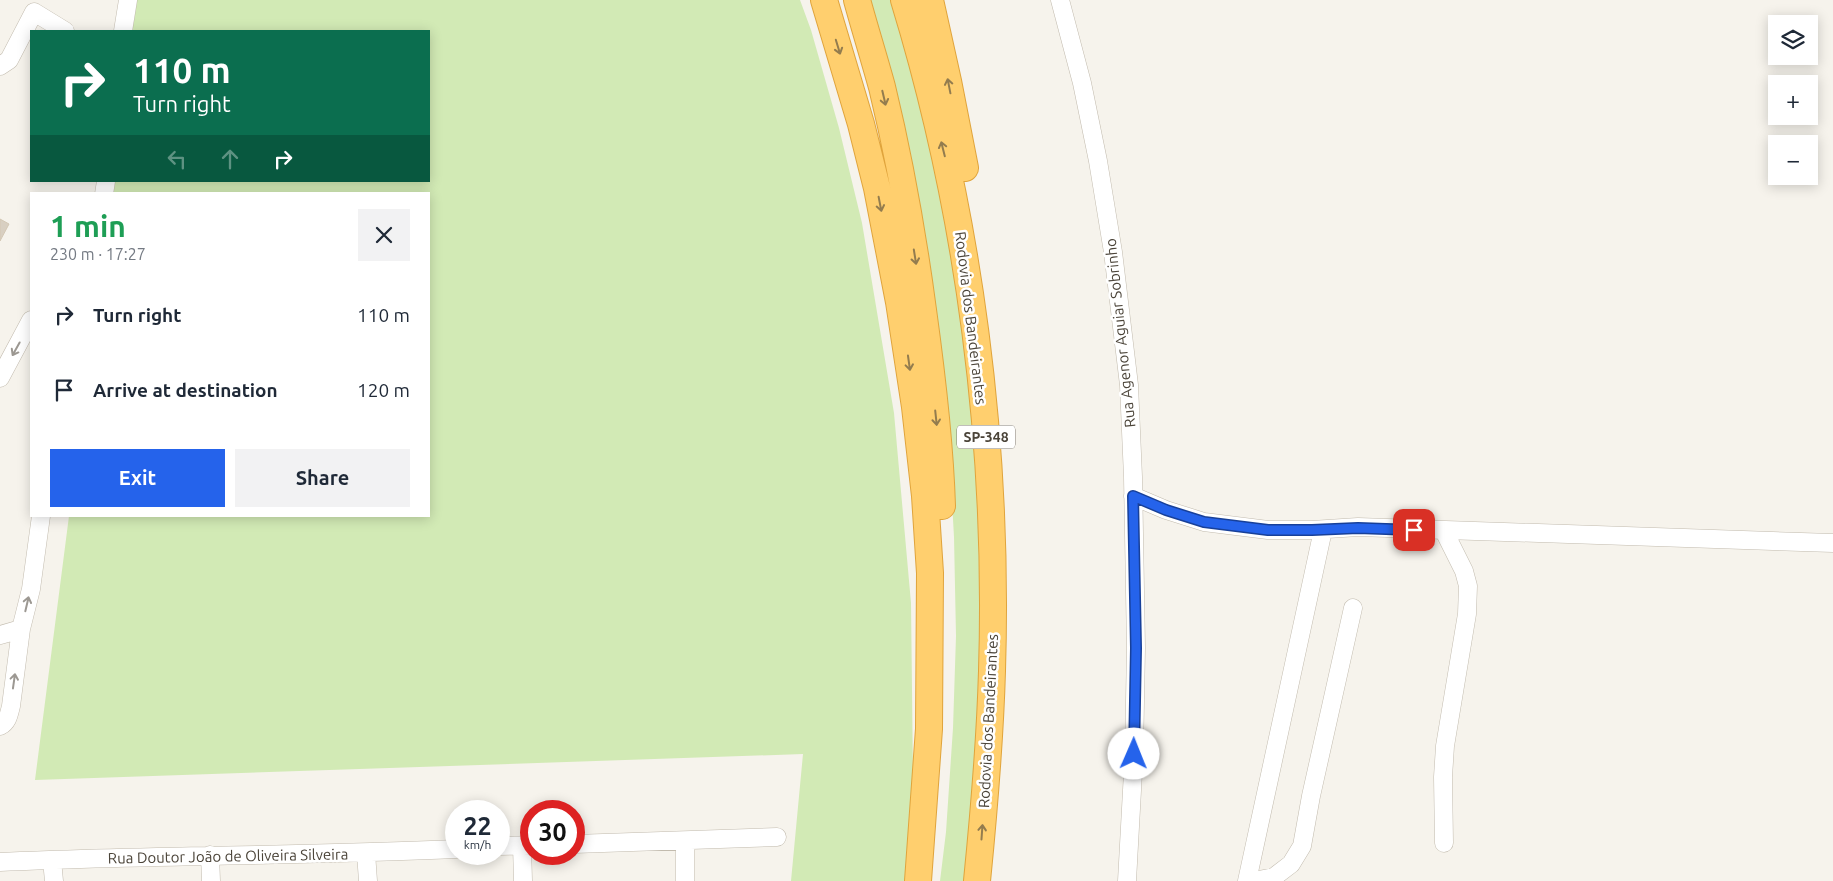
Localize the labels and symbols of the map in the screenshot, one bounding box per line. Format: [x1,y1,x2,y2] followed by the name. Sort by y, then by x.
[834,38,844,54] one-way arrow
[944,78,954,94] one-way arrow
[880,89,889,105] one-way arrow
[938,141,948,157] one-way arrow
[876,195,886,211] one-way arrow
[952,230,990,406] street label: Rodovia dos Bandeirantes
[1102,238,1138,428] street label: Rua Agenor Aguiar Sobrinho
[911,249,921,265] one-way arrow
[10,341,20,356] one-way arrow
[904,355,914,371] one-way arrow
[931,410,941,426] one-way arrow
[957,426,1015,448] road number: SP-348
[1393,509,1435,551] pin
[23,596,32,612] one-way arrow
[975,634,1001,808] street label: Rodovia dos Bandeirantes
[10,674,20,690] one-way arrow
[1107,727,1159,779] position arrow
[520,800,585,865] speed limit sign: 30
[977,825,986,841] one-way arrow
[108,845,348,867] street label: Rua Doutor João de Oliveira Silveira

